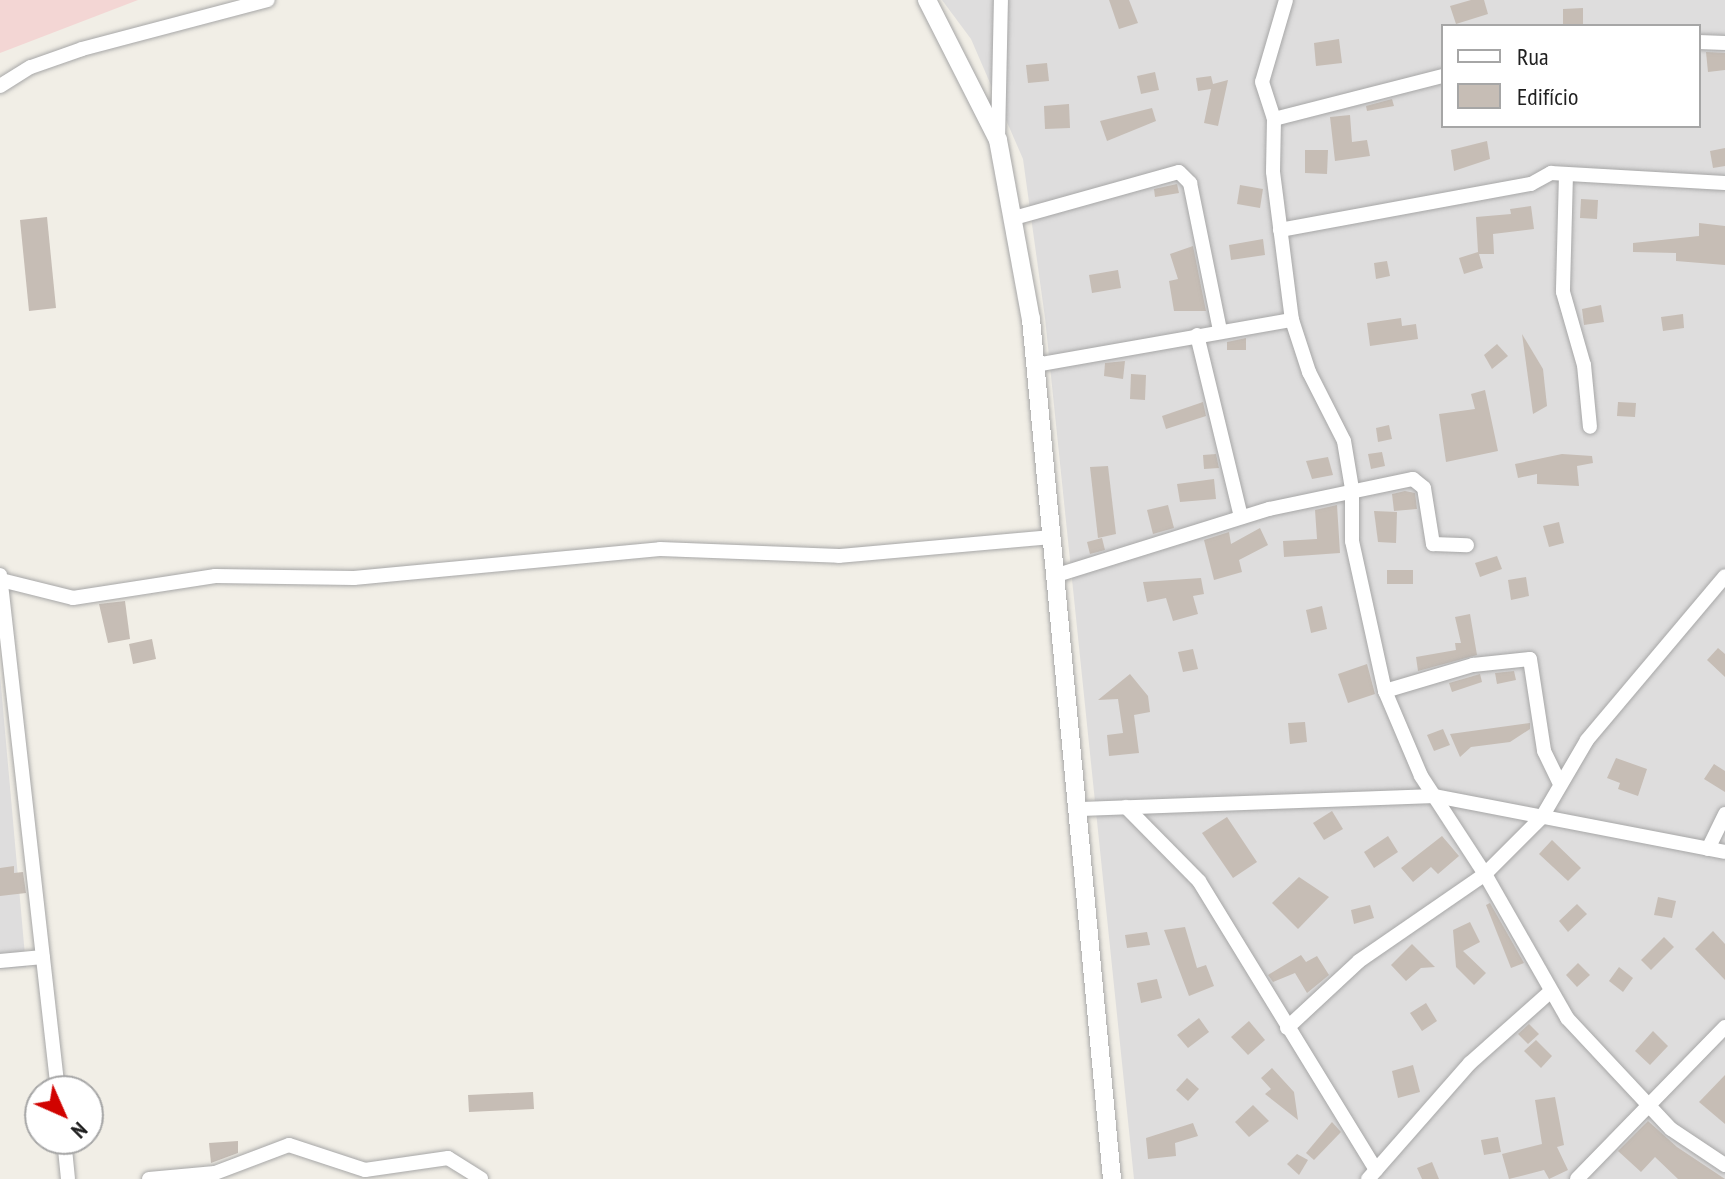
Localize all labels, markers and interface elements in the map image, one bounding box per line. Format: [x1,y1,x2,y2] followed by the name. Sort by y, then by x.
[1441,24,1701,128] legend
[1517,41,1549,72] text: Rua
[1517,81,1578,112] text: Edifício
[24,1075,104,1155] north arrow
[65,1116,94,1145] text: N

